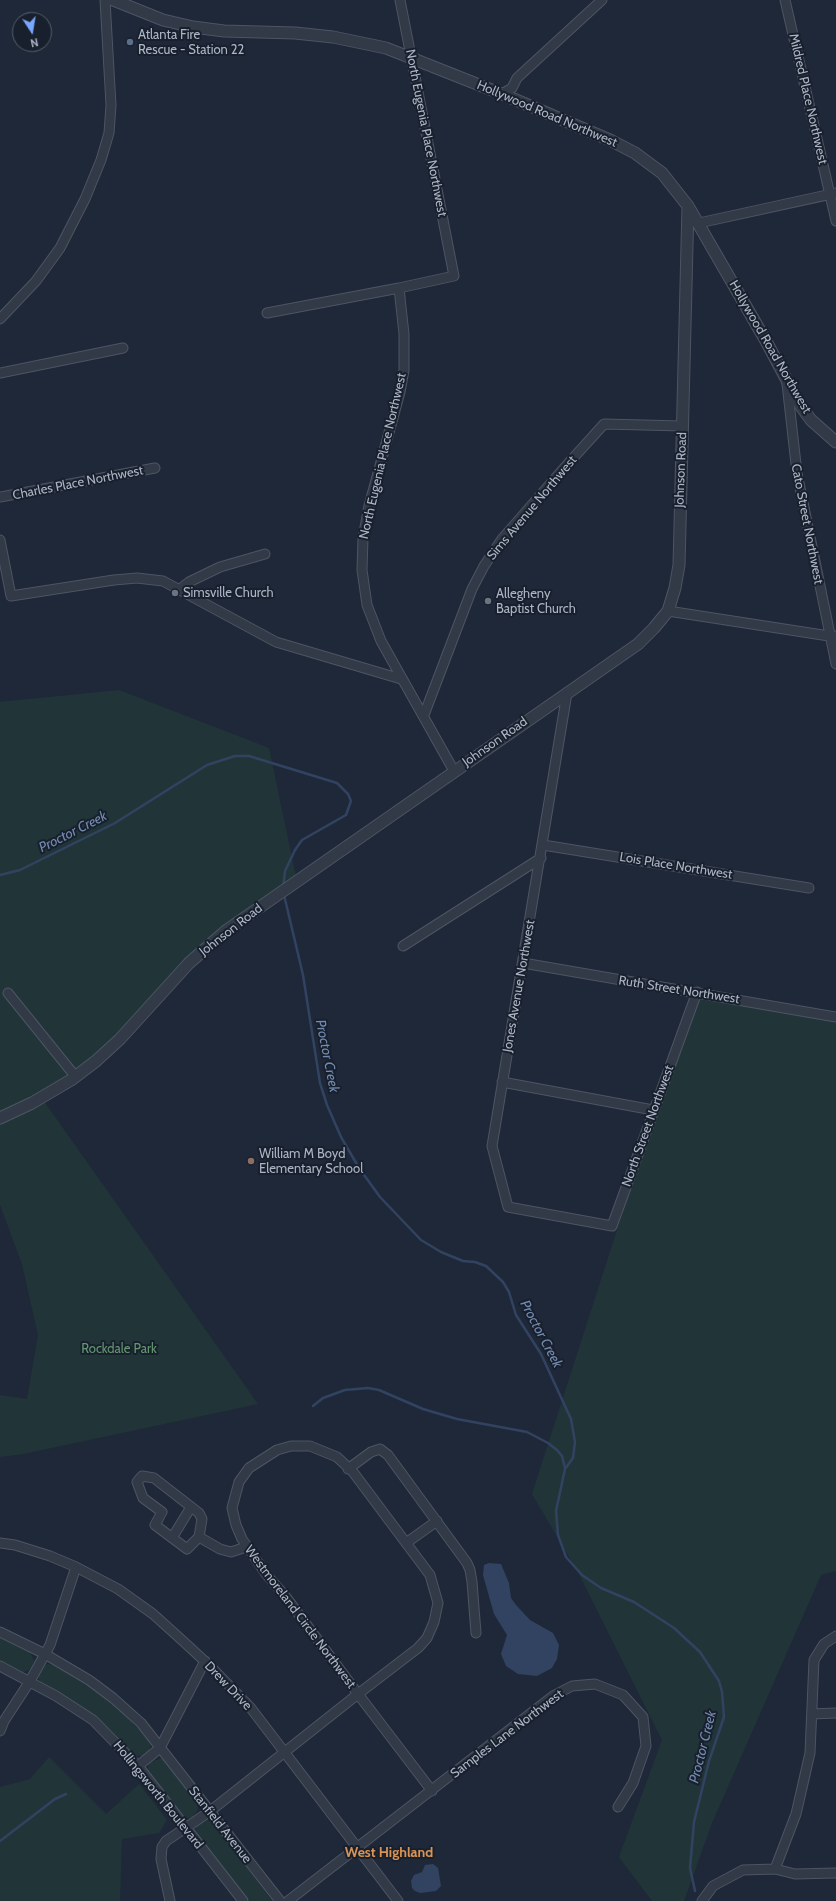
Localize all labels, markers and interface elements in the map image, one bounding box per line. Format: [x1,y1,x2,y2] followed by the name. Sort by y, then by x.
[12,12,52,52] north arrow
[138,27,244,58] place label: Atlanta Fire Rescue - Station 22
[785,32,831,166] street label: Mildred Place Northwest
[29,35,40,50] text: N
[125,37,135,47] marker: Atlanta Fire Rescue - Station 22
[402,48,450,218] street label: North Eugenia Place Northwest
[474,77,620,151] street label: Hollywood Road Northwest
[725,278,815,416] street label: Hollywood Road Northwest
[356,371,410,541] street label: North Eugenia Place Northwest
[672,432,690,508] street label: Johnson Road
[484,453,580,563] street label: Sims Avenue Northwest
[11,463,145,503] street label: Charles Place Northwest
[788,463,826,585] street label: Cato Street Northwest
[183,585,274,601] place label: Simsville Church
[496,586,576,617] place label: Allegheny Baptist Church
[170,588,180,598] marker: Simsville Church
[483,596,493,606] marker: Allegheny Baptist Church
[460,714,530,770] street label: Johnson Road
[36,808,110,856] water label: Proctor Creek
[618,849,734,883] street label: Lois Place Northwest
[196,901,266,959] street label: Johnson Road
[500,919,538,1053] street label: Jones Avenue Northwest
[617,973,741,1007] street label: Ruth Street Northwest
[312,1018,342,1094] water label: Proctor Creek
[619,1063,677,1189] street label: North Street Northwest
[259,1146,363,1177] place label: William M Boyd Elementary School
[246,1156,256,1166] marker: William M Boyd Elementary School
[516,1297,566,1371] water label: Proctor Creek
[81,1341,157,1357] park label: Rockdale Park
[241,1542,359,1692] street label: Westmoreland Circle Northwest
[201,1658,255,1714] street label: Drew Drive
[447,1686,567,1782] street label: Samples Lane Northwest
[686,1709,720,1785] water label: Proctor Creek
[110,1738,206,1852] street label: Hollingsworth Boulevard
[185,1783,255,1867] street label: Stanfield Avenue
[345,1845,433,1861] district label: West Highland

